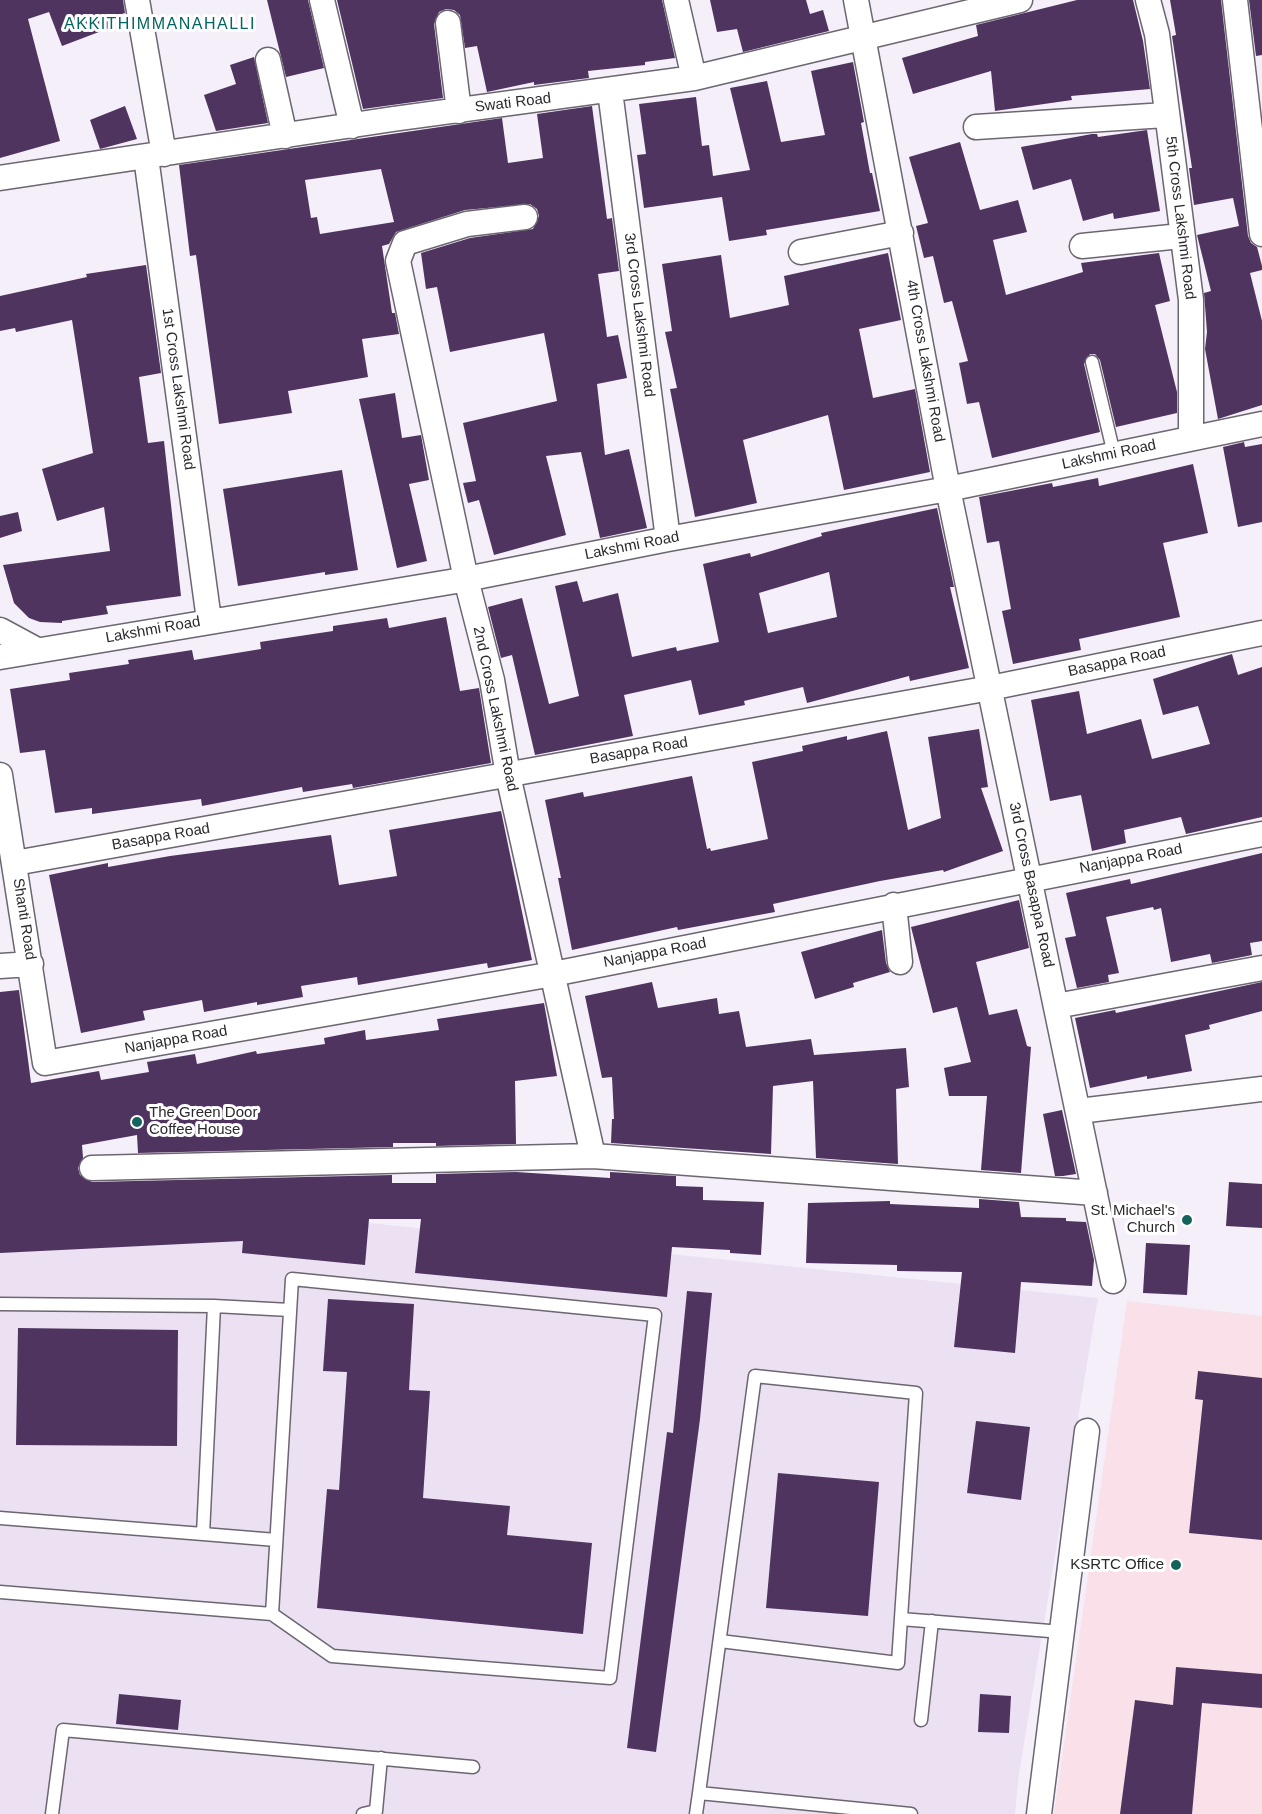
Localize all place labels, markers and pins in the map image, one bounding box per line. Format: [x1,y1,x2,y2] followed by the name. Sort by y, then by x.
[149,1104,257,1139] place label: The Green Door Coffee House
[130,1115,144,1129] marker: The Green Door Coffee House
[1090,1202,1175,1237] place label: St. Michael's Church
[1180,1213,1194,1227] marker: St. Michael's Church
[1070,1556,1164,1574] place label: KSRTC Office
[1169,1558,1183,1572] marker: KSRTC Office

